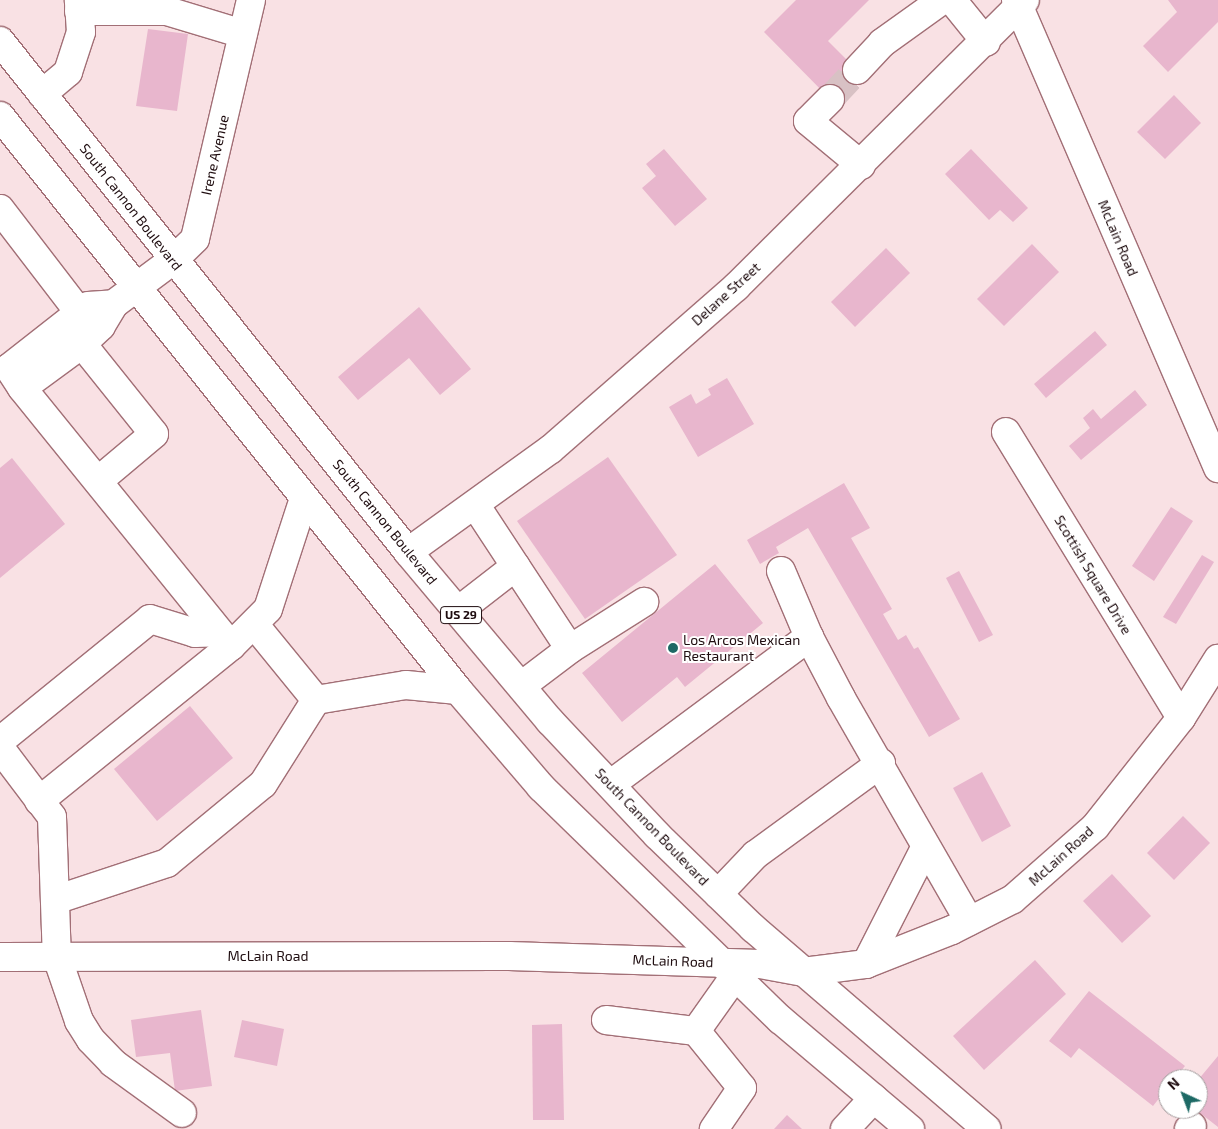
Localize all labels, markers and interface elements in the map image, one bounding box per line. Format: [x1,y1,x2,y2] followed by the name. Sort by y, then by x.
[198,113,232,197] street label: Irene Avenue
[76,140,186,274] street label: South Cannon Boulevard
[1094,197,1142,279] street label: McLain Road
[688,259,764,329] street label: Delane Street
[329,456,441,588] street label: South Cannon Boulevard
[1051,512,1135,638] street label: Scottish Square Drive
[440,606,482,624] road number: US 29
[683,632,801,664] place label: Los Arcos Mexican Restaurant
[667,642,679,654] marker: Los Arcos Mexican Restaurant
[592,765,712,889] street label: South Cannon Boulevard
[1025,823,1097,889] street label: McLain Road
[228,948,308,964] street label: McLain Road
[632,951,714,971] street label: McLain Road
[1158,1069,1208,1119] north arrow
[1164,1074,1183,1093] text: N

